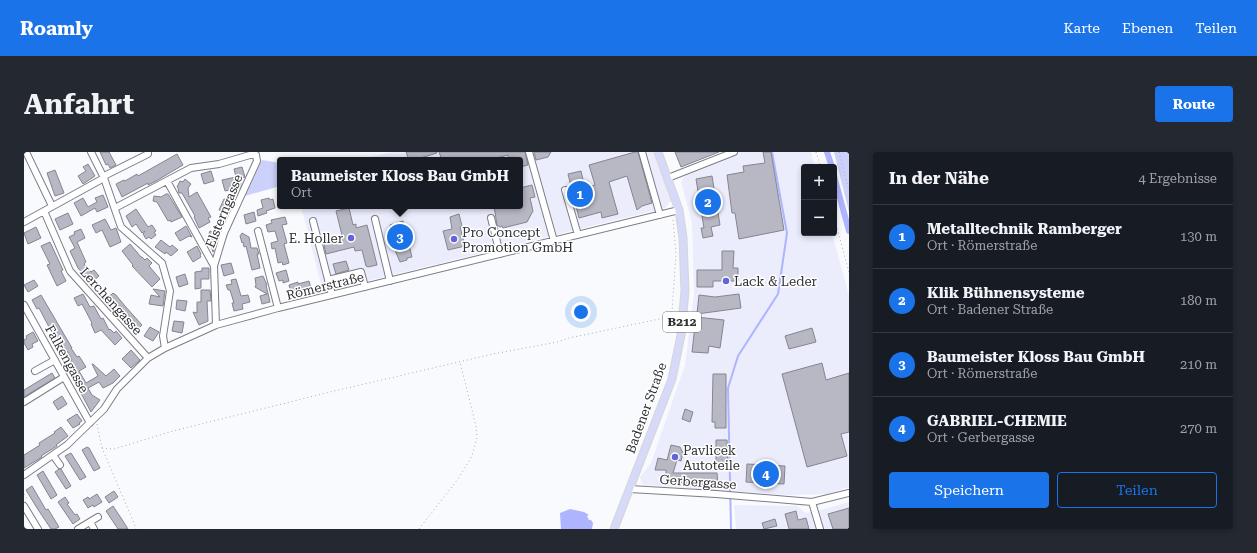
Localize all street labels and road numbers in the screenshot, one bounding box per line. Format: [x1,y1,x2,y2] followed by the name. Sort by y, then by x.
[202,172,246,250] street label: Elsterngasse
[77,264,145,338] street label: Lerchengasse
[285,269,365,303] street label: Römerstraße
[663,312,701,332] road number: B212
[42,322,92,396] street label: Falkengasse
[623,361,669,455] street label: Badener Straße
[659,472,737,492] street label: Gerbergasse

